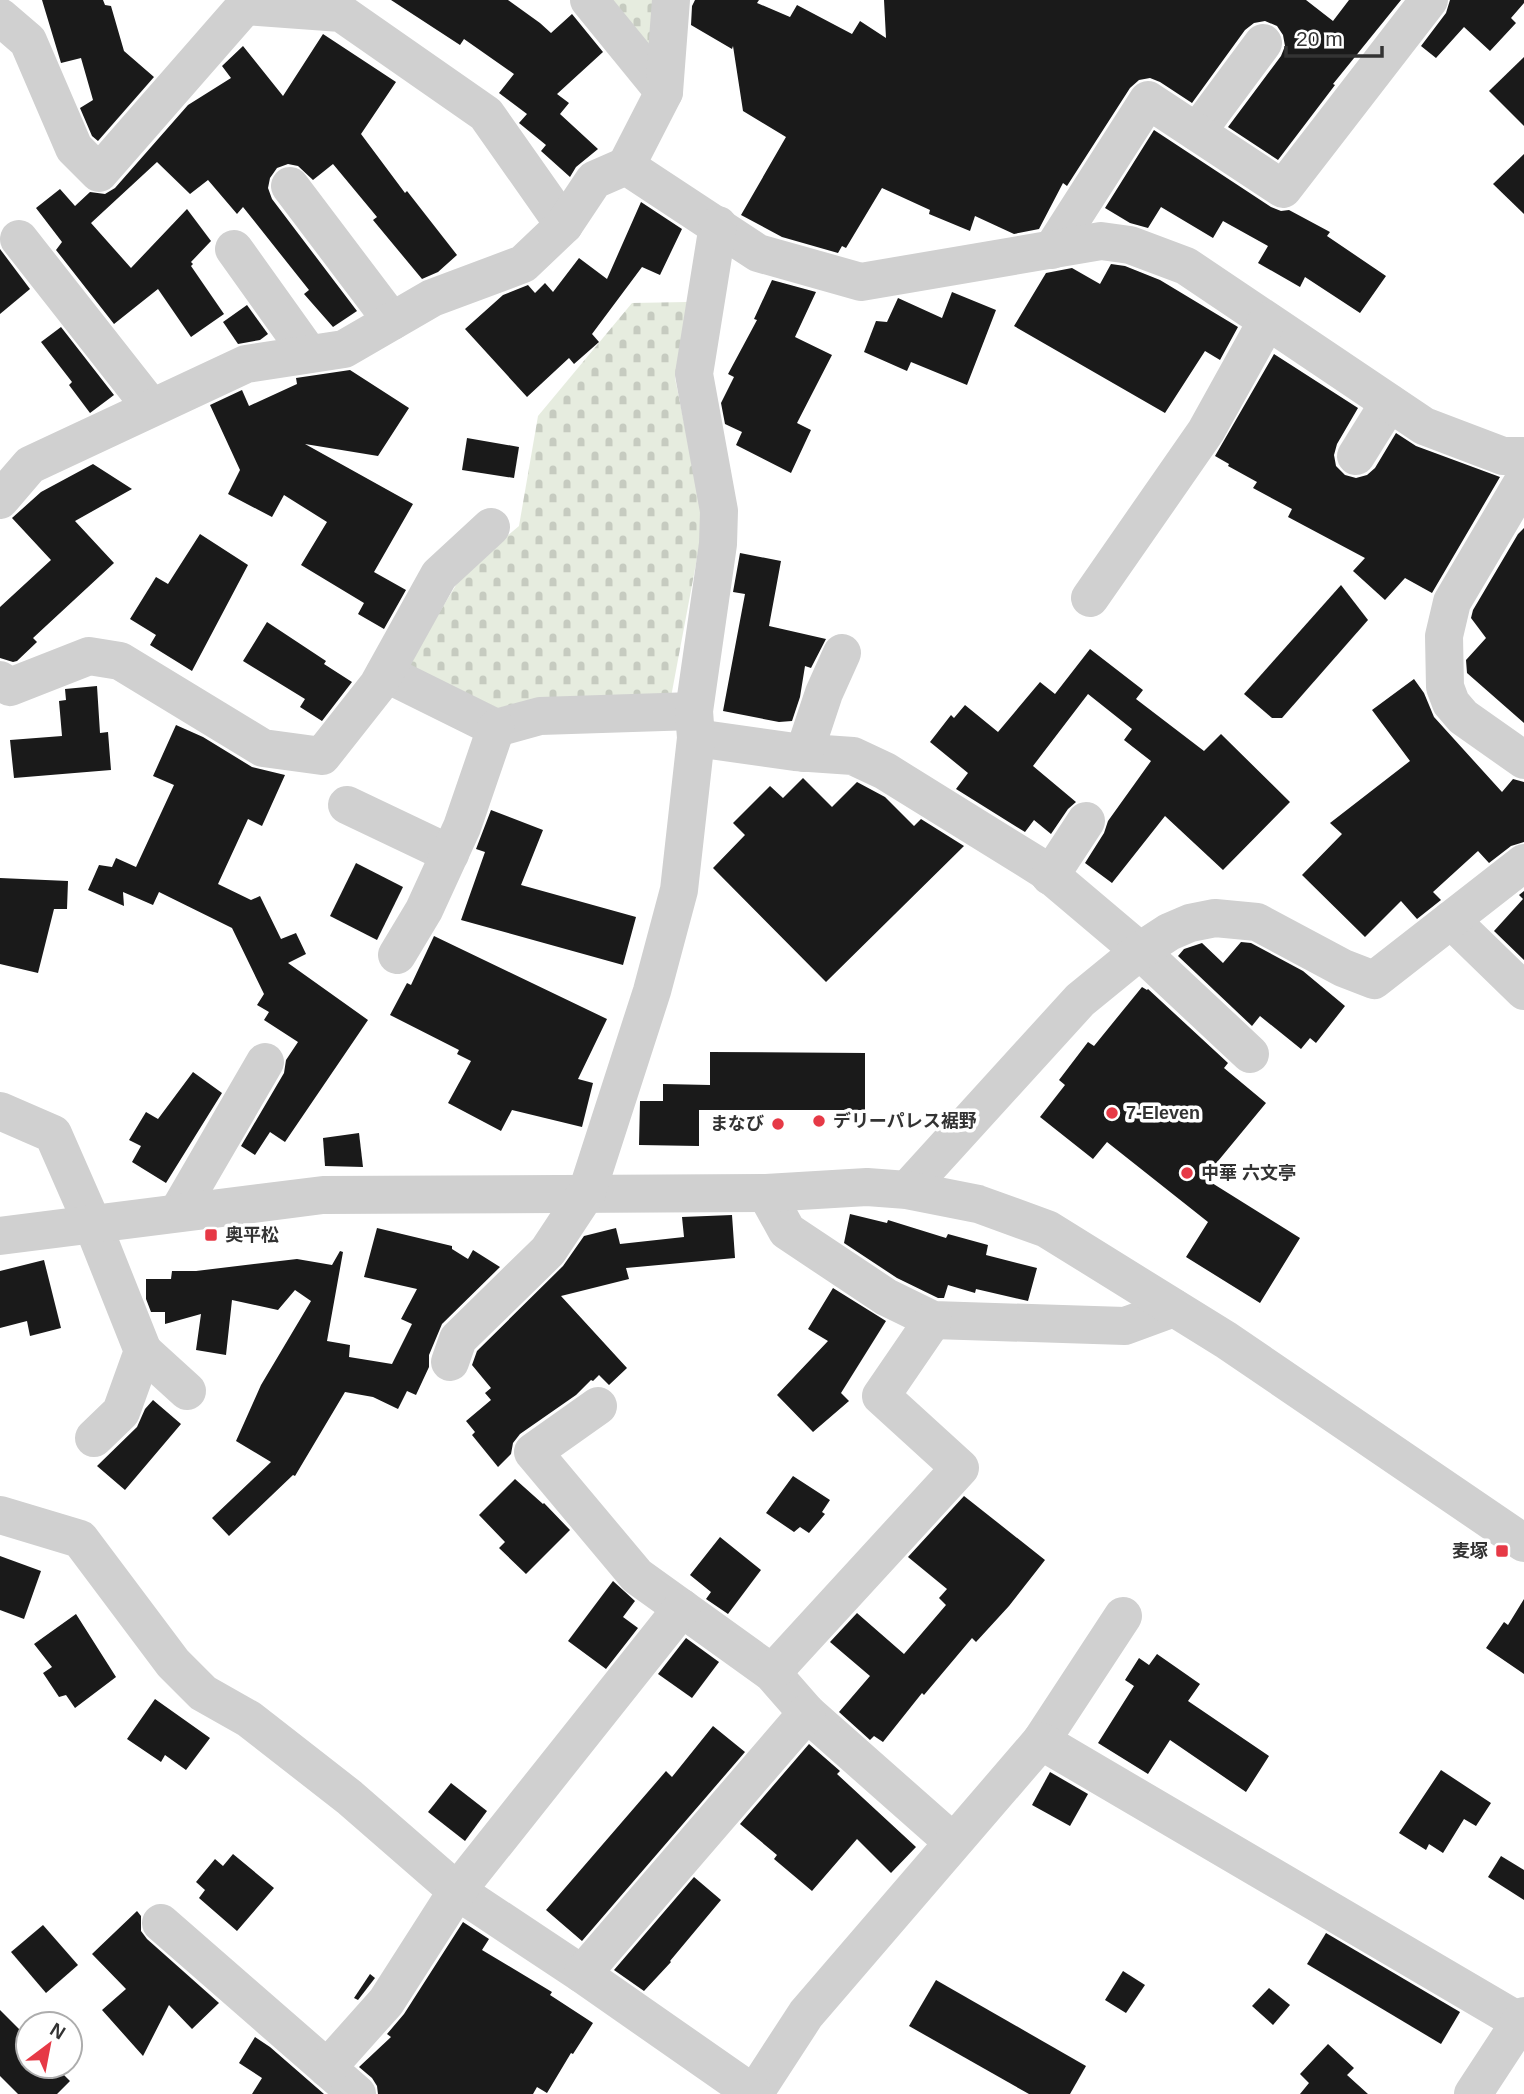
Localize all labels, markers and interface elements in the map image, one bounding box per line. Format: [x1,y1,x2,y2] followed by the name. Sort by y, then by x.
[1286,14,1382,58] scale bar
[1296,27,1343,50] text: 20 m
[1126,1103,1200,1123] place label: 7-Eleven
[1104,1105,1120,1121] marker: 7-Eleven
[833,1111,977,1131] place label: デリーパレス裾野
[811,1113,827,1129] marker: デリーパレス裾野
[710,1114,764,1134] place label: まなび
[770,1116,786,1132] marker: まなび
[1201,1163,1296,1183] place label: 中華 六文亭
[1179,1165,1195,1181] marker: 中華 六文亭
[225,1225,279,1245] place label: 奥平松
[203,1227,219,1243] marker: 奥平松
[1452,1541,1488,1561] place label: 麦塚
[1494,1543,1510,1559] marker: 麦塚
[14,2010,84,2080] north arrow
[46,2018,69,2044] text: N

